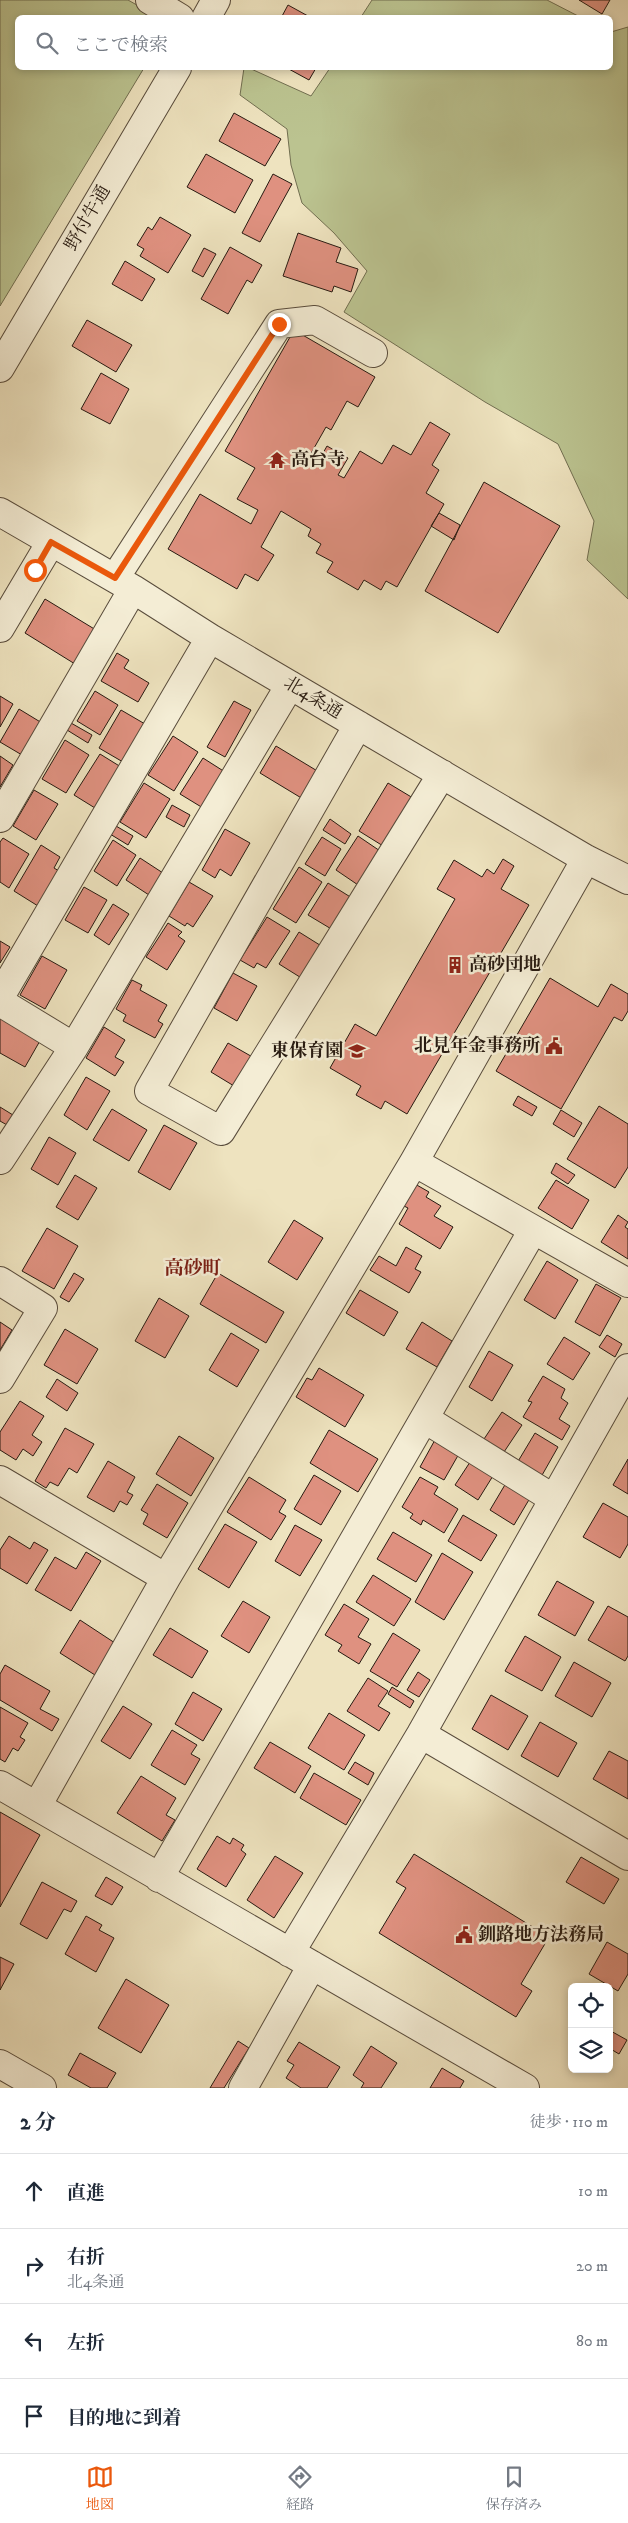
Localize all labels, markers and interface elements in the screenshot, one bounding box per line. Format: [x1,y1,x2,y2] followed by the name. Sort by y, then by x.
[15,15,613,70] search box
[33,29,61,57] icon: search
[73,34,168,57] text: ここで検索
[60,181,116,255] street label: 野付牛通
[268,313,291,336] route end
[291,449,345,471] place label: 高台寺
[267,450,287,470] temple icon: 高台寺
[24,559,47,582] route start
[280,672,346,724] street label: 北4条通
[469,954,541,976] place label: 高砂団地
[445,955,465,975] building icon: 高砂団地
[414,1035,540,1057] place label: 北見年金事務所
[544,1036,564,1056] public building icon: 北見年金事務所
[271,1040,343,1062] place label: 東保育園
[347,1041,367,1061] school or university icon: 東保育園
[164,1257,222,1280] district label: 高砂町
[478,1924,604,1946] place label: 釧路地方法務局
[454,1925,474,1945] public building icon: 釧路地方法務局
[568,1983,613,2073] map controls
[568,1983,613,2028] button: locate
[568,2028,613,2073] button: layers
[20,2110,56,2136] text: 2 分
[530,2112,608,2132] text: 徒歩 · 110 m
[20,2177,48,2205] icon: ahead
[578,2181,608,2201] text: 10 m
[67,2182,105,2205] text: 直進
[67,2246,105,2269] text: 右折
[20,2252,48,2280] icon: right
[576,2256,608,2276] text: 20 m
[67,2272,124,2292] text: 北4条通
[20,2327,48,2355] icon: left
[576,2331,608,2351] text: 80 m
[67,2332,105,2355] text: 左折
[20,2402,48,2430] icon: arrive
[67,2407,181,2430] text: 目的地に到着
[86,2463,114,2514] tab: 地図
[286,2463,314,2514] tab: 経路
[486,2463,542,2514] tab: 保存済み

